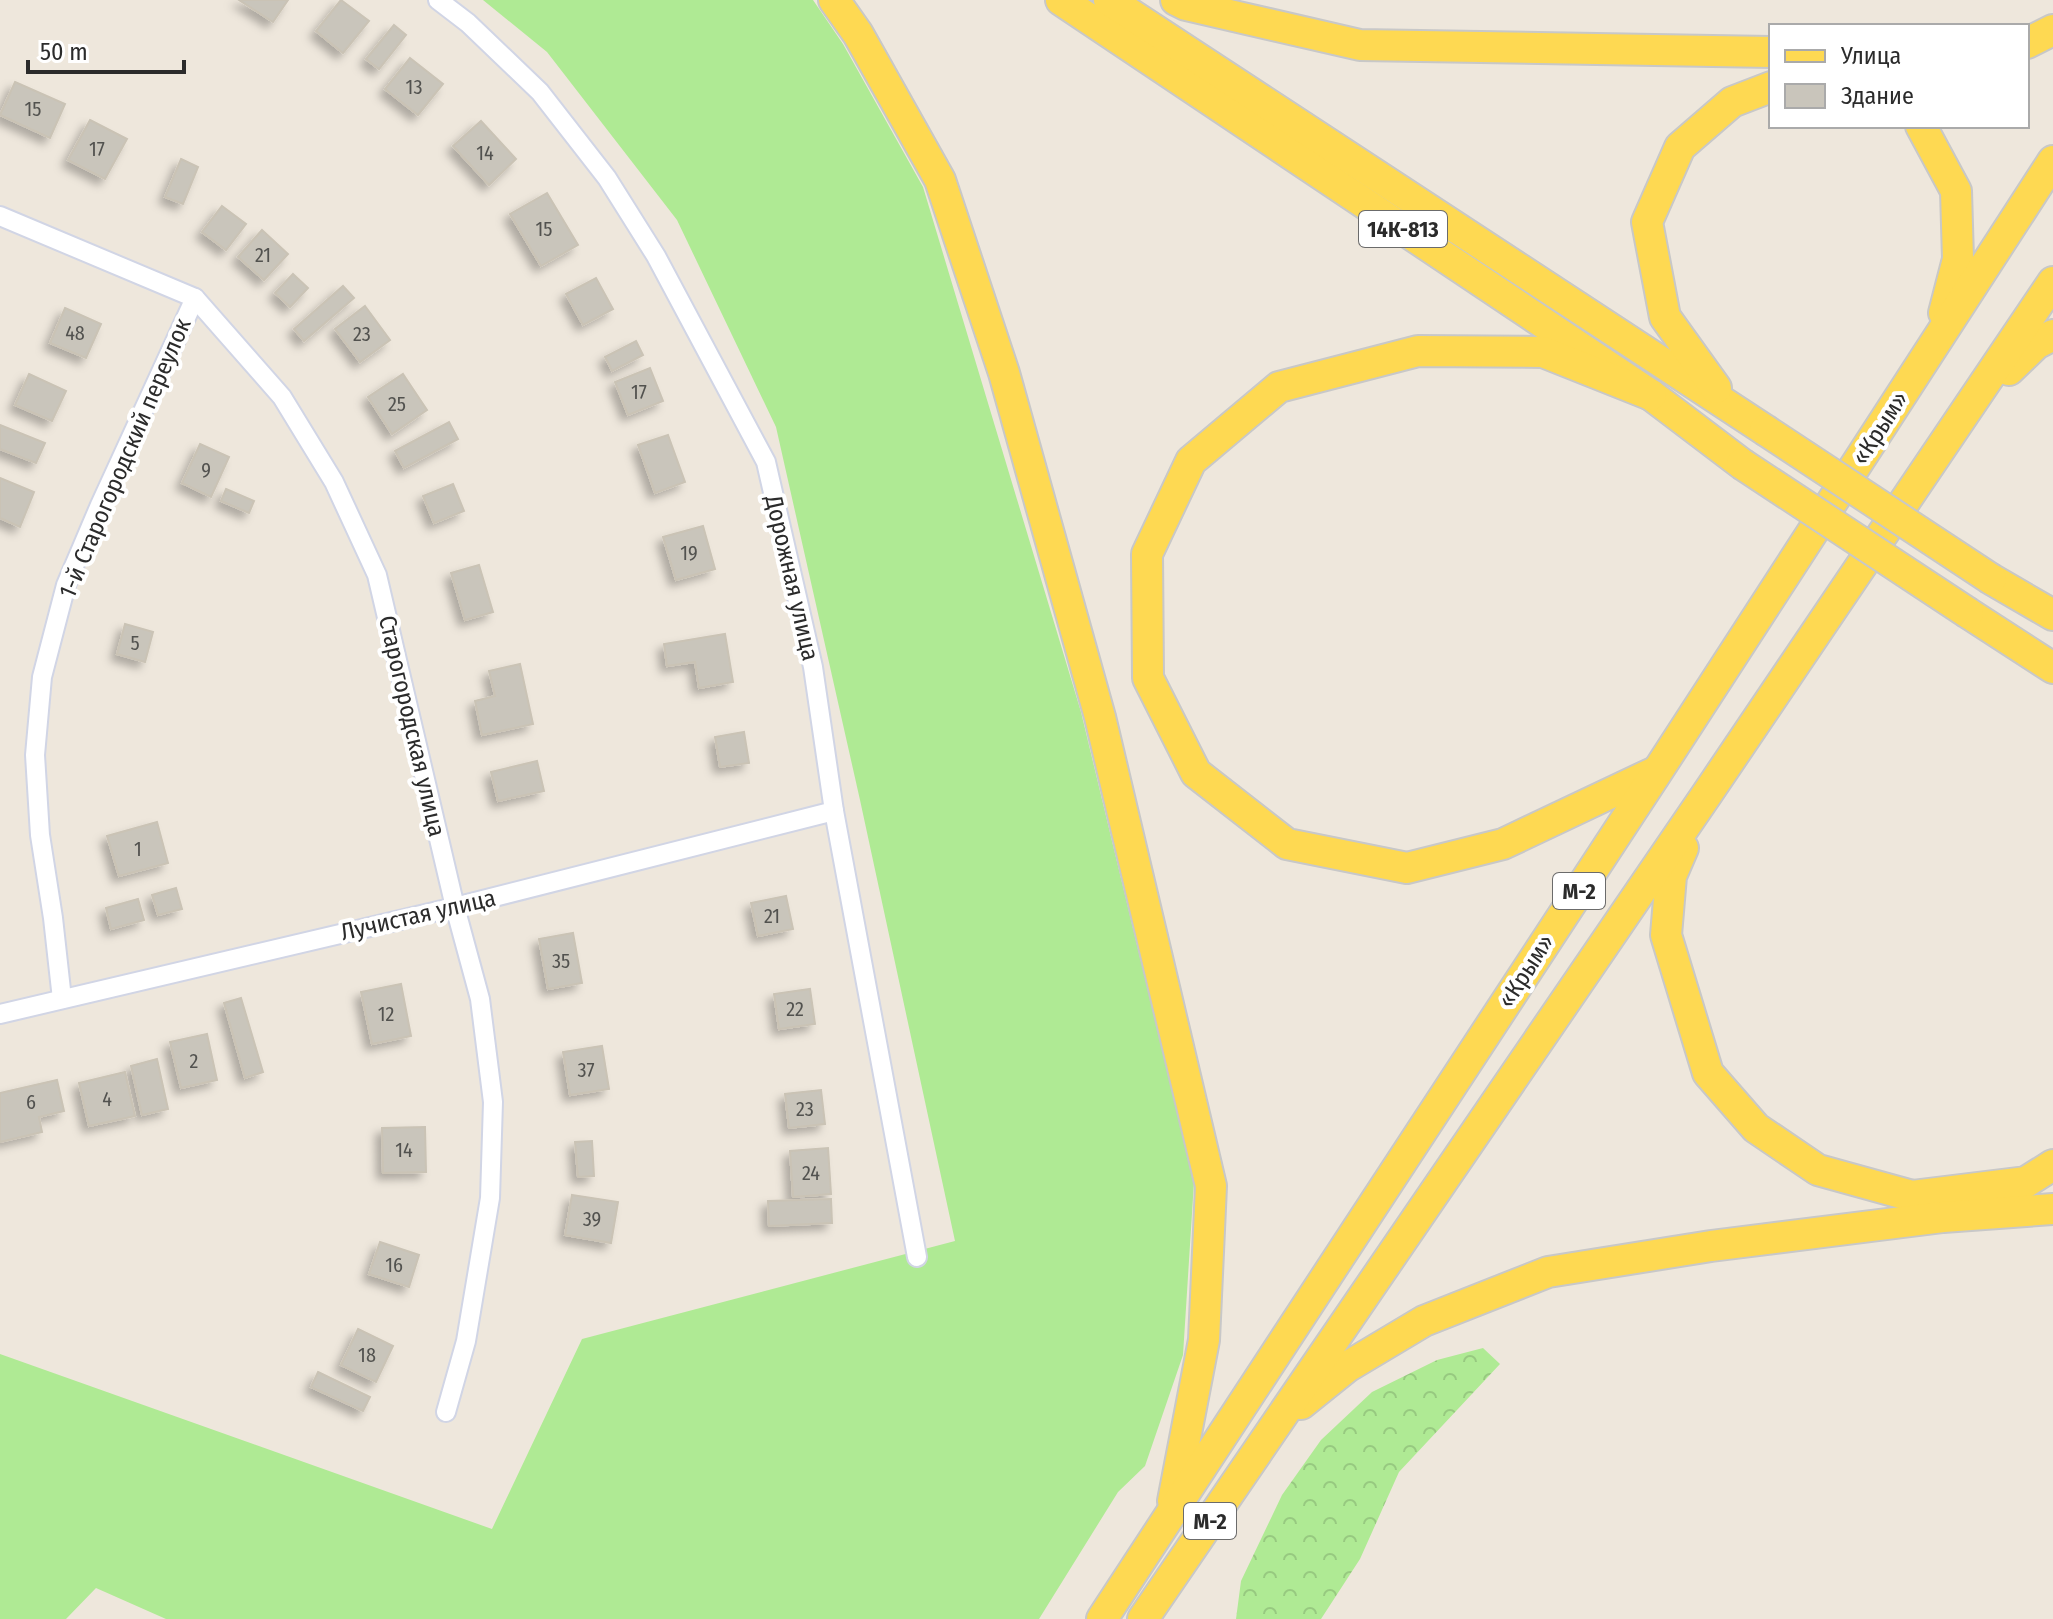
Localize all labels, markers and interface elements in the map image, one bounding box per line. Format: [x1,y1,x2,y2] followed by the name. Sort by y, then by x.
[28,24,184,74] scale bar
[1769,24,2029,128] legend
[40,38,88,66] text: 50 m
[1840,42,1901,70] text: Улица
[406,75,422,99] house number: 13
[1841,82,1914,110] text: Здание
[25,97,41,121] house number: 15
[89,137,105,161] house number: 17
[476,141,494,165] house number: 14
[1359,211,1447,247] road number: 14К-813
[536,217,552,241] house number: 15
[255,243,271,267] house number: 21
[53,313,197,602] street label: 1-й Старогородский переулок
[65,321,85,345] house number: 48
[353,322,371,346] house number: 23
[631,380,647,404] house number: 17
[1846,386,1914,470] street label: «Крым»
[388,392,406,416] house number: 25
[201,458,211,482] house number: 9
[759,492,825,663] street label: Дорожная улица
[680,541,698,565] house number: 19
[373,613,451,839] street label: Старогородская улица
[130,631,140,655] house number: 5
[134,837,142,861] house number: 1
[1553,873,1605,909] road number: М-2
[338,884,498,946] street label: Лучистая улица
[764,904,780,928] house number: 21
[1492,929,1560,1013] street label: «Крым»
[552,949,570,973] house number: 35
[786,997,804,1021] house number: 22
[378,1002,394,1026] house number: 12
[190,1049,199,1073] house number: 2
[577,1058,595,1082] house number: 37
[102,1087,112,1111] house number: 4
[26,1090,36,1114] house number: 6
[796,1097,814,1121] house number: 23
[395,1138,413,1162] house number: 14
[802,1161,820,1185] house number: 24
[583,1207,601,1231] house number: 39
[385,1253,403,1277] house number: 16
[358,1343,376,1367] house number: 18
[1184,1503,1236,1539] road number: М-2

